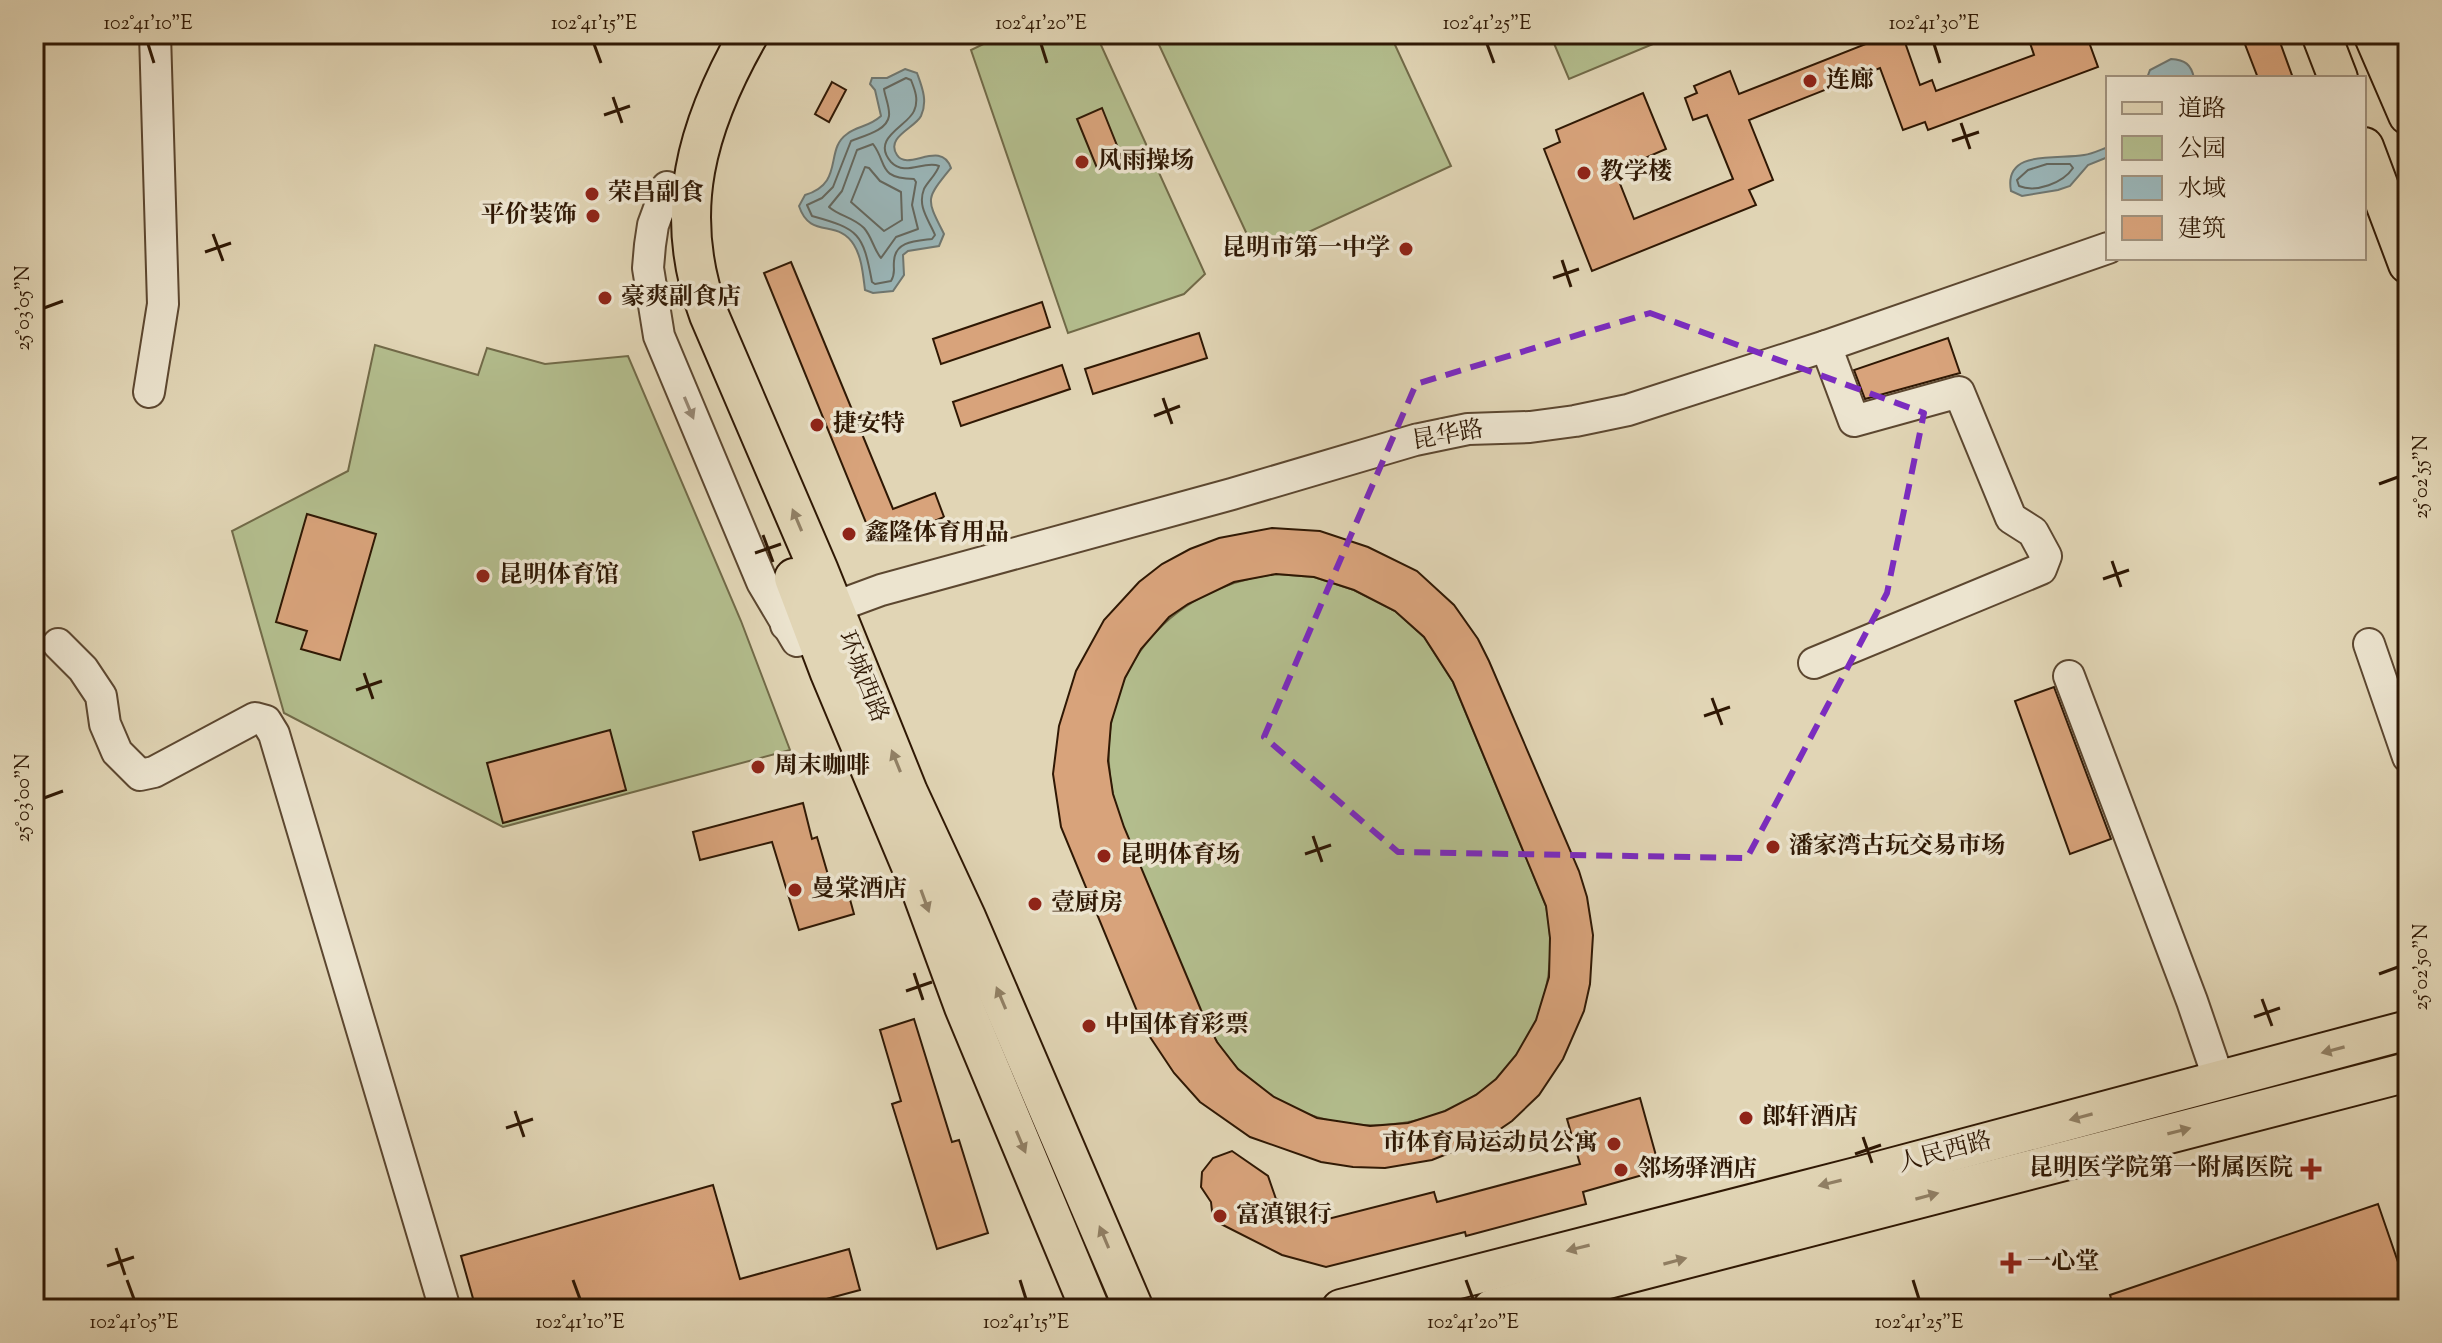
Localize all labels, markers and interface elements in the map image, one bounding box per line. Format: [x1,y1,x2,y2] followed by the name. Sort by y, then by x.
[103,10,193,39] text: 102°41'10"E
[551,10,637,39] text: 102°41'15"E
[995,10,1087,39] text: 102°41'20"E
[1443,10,1531,39] text: 102°41'25"E
[1889,10,1979,39] text: 102°41'30"E
[1826,64,1874,98] place label: 连廊
[1801,72,1819,90] marker: 连廊
[2106,76,2366,260] legend
[2178,93,2226,127] text: 道路
[2178,133,2226,167] text: 公园
[1098,145,1194,179] place label: 风雨操场
[1073,153,1091,171] marker: 风雨操场
[1600,156,1672,190] place label: 教学楼
[1575,164,1593,182] marker: 教学楼
[2178,173,2226,207] text: 水域
[608,177,704,211] place label: 荣昌副食
[583,185,601,203] marker: 荣昌副食
[481,199,577,233] place label: 平价装饰
[584,207,602,225] marker: 平价装饰
[2178,213,2226,247] text: 建筑
[1222,232,1390,266] place label: 昆明市第一中学
[1397,240,1415,258] marker: 昆明市第一中学
[10,265,39,351] text: 25°03'05"N
[621,281,741,315] place label: 豪爽副食店
[596,289,614,307] marker: 豪爽副食店
[682,396,695,420] one-way arrow
[833,408,905,442] place label: 捷安特
[1410,413,1486,459] street label: 昆华路
[808,416,826,434] marker: 捷安特
[2408,435,2437,519] text: 25°02'55"N
[791,508,804,532] one-way arrow
[865,517,1009,551] place label: 鑫隆体育用品
[840,525,858,543] marker: 鑫隆体育用品
[499,559,619,593] place label: 昆明体育馆
[474,567,492,585] marker: 昆明体育馆
[828,626,896,728] street label: 环城西路
[889,749,902,773] one-way arrow
[774,750,870,784] place label: 周末咖啡
[10,754,39,842] text: 25°03'00"N
[749,758,767,776] marker: 周末咖啡
[1789,830,2005,864] place label: 潘家湾古玩交易市场
[1764,838,1782,856] marker: 潘家湾古玩交易市场
[1120,839,1240,873] place label: 昆明体育场
[1095,847,1113,865] marker: 昆明体育场
[811,873,907,907] place label: 曼棠酒店
[786,881,804,899] marker: 曼棠酒店
[1051,887,1123,921] place label: 壹厨房
[919,889,932,913] one-way arrow
[1026,895,1044,913] marker: 壹厨房
[2408,923,2437,1011] text: 25°02'50"N
[995,986,1008,1010] one-way arrow
[1105,1009,1249,1043] place label: 中国体育彩票
[1080,1017,1098,1035] marker: 中国体育彩票
[2320,1044,2344,1057] one-way arrow
[1762,1101,1858,1135] place label: 郎轩酒店
[1737,1109,1755,1127] marker: 郎轩酒店
[2069,1111,2094,1123] one-way arrow
[1894,1124,1996,1182] street label: 人民西路
[2166,1124,2191,1136] one-way arrow
[1382,1127,1598,1161] place label: 市体育局运动员公寓
[1015,1131,1028,1154] one-way arrow
[1605,1135,1623,1153] marker: 市体育局运动员公寓
[2029,1152,2293,1186] place label: 昆明医学院第一附属医院
[1637,1153,1757,1187] place label: 邻场驿酒店
[2300,1158,2322,1180] marker: 昆明医学院第一附属医院
[1612,1161,1630,1179] marker: 邻场驿酒店
[1817,1178,1842,1190] one-way arrow
[1915,1189,1940,1201] one-way arrow
[1236,1199,1332,1233] place label: 富滇银行
[1211,1207,1229,1225] marker: 富滇银行
[1097,1225,1111,1249] one-way arrow
[1566,1242,1591,1255] one-way arrow
[2027,1246,2099,1280] place label: 一心堂
[2002,1254,2020,1272] marker: 一心堂
[1663,1255,1688,1267] one-way arrow
[90,1309,178,1338] text: 102°41'05"E
[535,1309,625,1338] text: 102°41'10"E
[983,1309,1069,1338] text: 102°41'15"E
[1427,1309,1519,1338] text: 102°41'20"E
[1875,1309,1963,1338] text: 102°41'25"E

